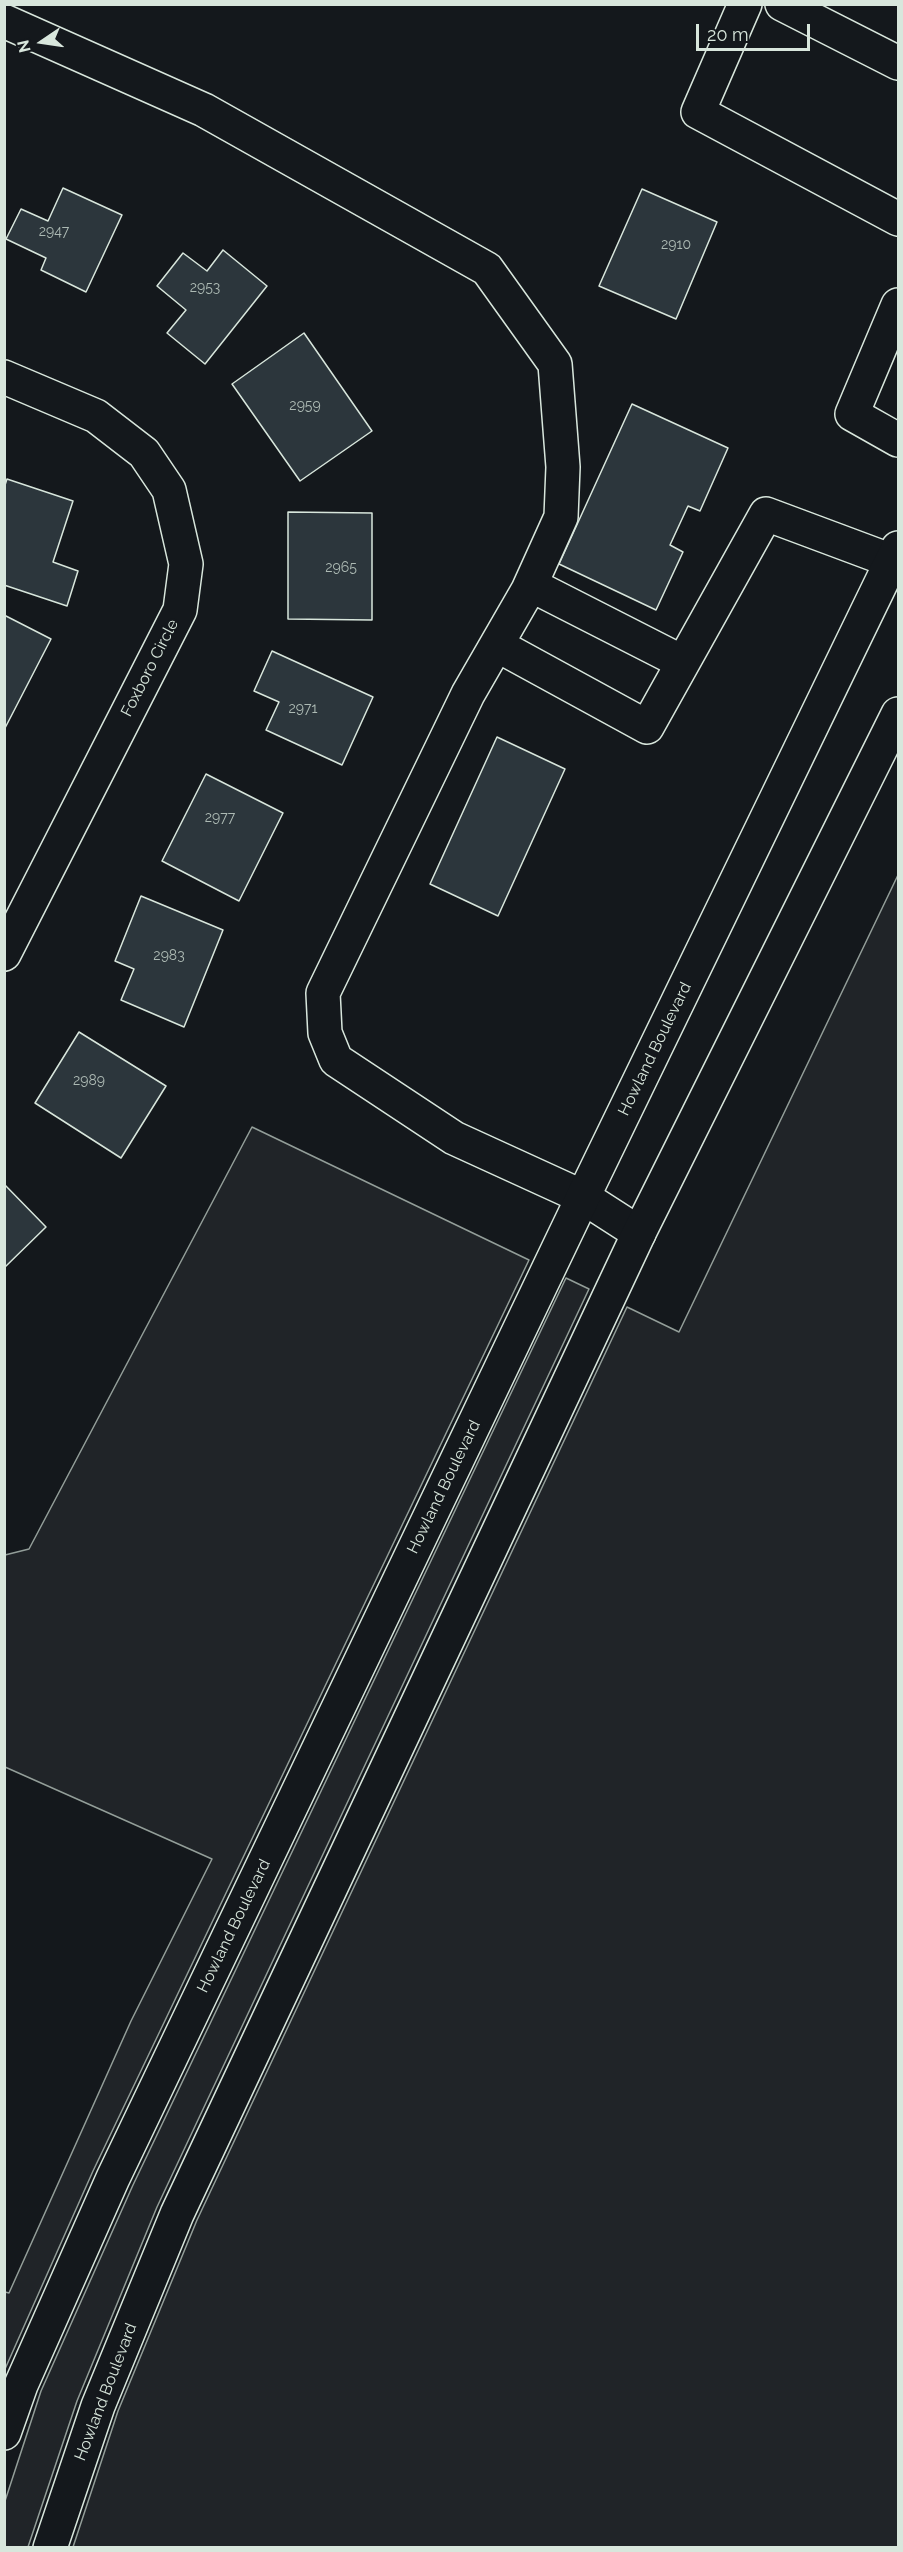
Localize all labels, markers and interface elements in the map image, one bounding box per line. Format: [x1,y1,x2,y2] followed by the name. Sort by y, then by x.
[12,12,72,72] north arrow
[699,12,813,50] scale bar
[707,24,749,45] text: 20 m
[13,38,35,54] text: N
[39,224,69,240] house number: 2947
[661,237,691,253] house number: 2910
[190,280,220,296] house number: 2953
[289,398,321,414] house number: 2959
[325,560,357,576] house number: 2965
[117,616,183,720] street label: Foxboro Circle
[289,701,317,717] house number: 2971
[205,810,235,826] house number: 2977
[153,948,185,964] house number: 2983
[614,979,696,1119] street label: Howland Boulevard
[73,1073,105,1089] house number: 2989
[403,1417,485,1557] street label: Howland Boulevard
[193,1856,275,1996] street label: Howland Boulevard
[71,2320,141,2464] street label: Howland Boulevard

